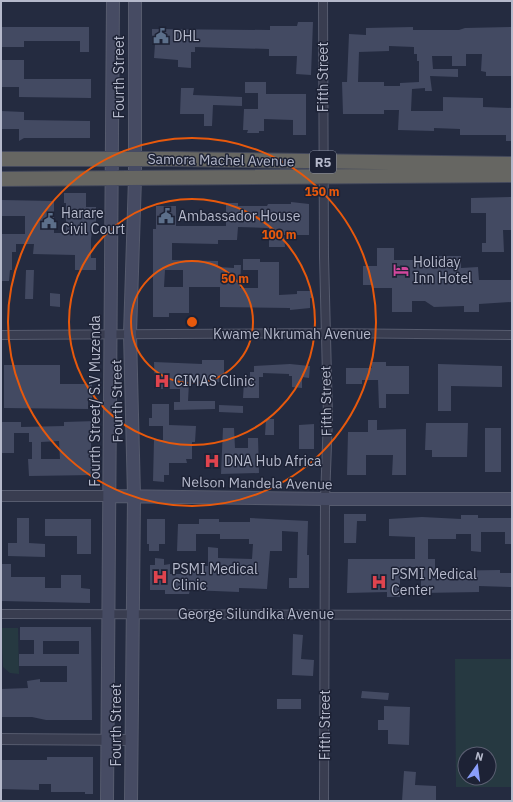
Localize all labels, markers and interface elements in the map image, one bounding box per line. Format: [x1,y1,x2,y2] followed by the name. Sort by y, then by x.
[152,27,170,45] public building icon: DHL
[173,27,199,45] place label: DHL
[110,35,128,119] street label: Fourth Street
[314,42,332,112] street label: Fifth Street
[147,150,295,170] street label: Samora Machel Avenue
[310,151,336,173] road number: R5
[304,184,340,199] text: 150 m
[61,204,125,238] place label: Harare Civil Court
[157,207,175,225] public building icon: Ambassador House
[178,207,301,225] place label: Ambassador House
[40,212,58,230] public building icon: Harare Civil Court
[261,227,297,242] text: 100 m
[413,253,472,287] place label: Holiday Inn Hotel
[392,261,410,279] hotel icon: Holiday Inn Hotel
[221,271,249,286] text: 50 m
[86,315,104,487] street label: Fourth Street/ S.V Muzenda
[185,315,199,329] centre of rings
[213,325,371,343] street label: Kwame Nkrumah Avenue
[107,359,127,443] street label: Fourth Street
[316,366,336,436] street label: Fifth Street
[153,372,171,390] hospital icon: CIMAS Clinic
[174,372,255,390] place label: CIMAS Clinic
[203,452,221,470] hospital icon: DNA Hub Africa
[224,452,322,470] place label: DNA Hub Africa
[181,473,333,493] street label: Nelson Mandela Avenue
[172,560,258,594] place label: PSMI Medical Clinic
[391,565,477,599] place label: PSMI Medical Center
[151,568,169,586] hospital icon: PSMI Medical Clinic
[370,573,388,591] hospital icon: PSMI Medical Center
[178,605,334,623] street label: George Silundika Avenue
[107,683,125,767] street label: Fourth Street
[316,690,334,760] street label: Fifth Street
[457,746,497,786] north arrow
[474,749,485,764] text: N

